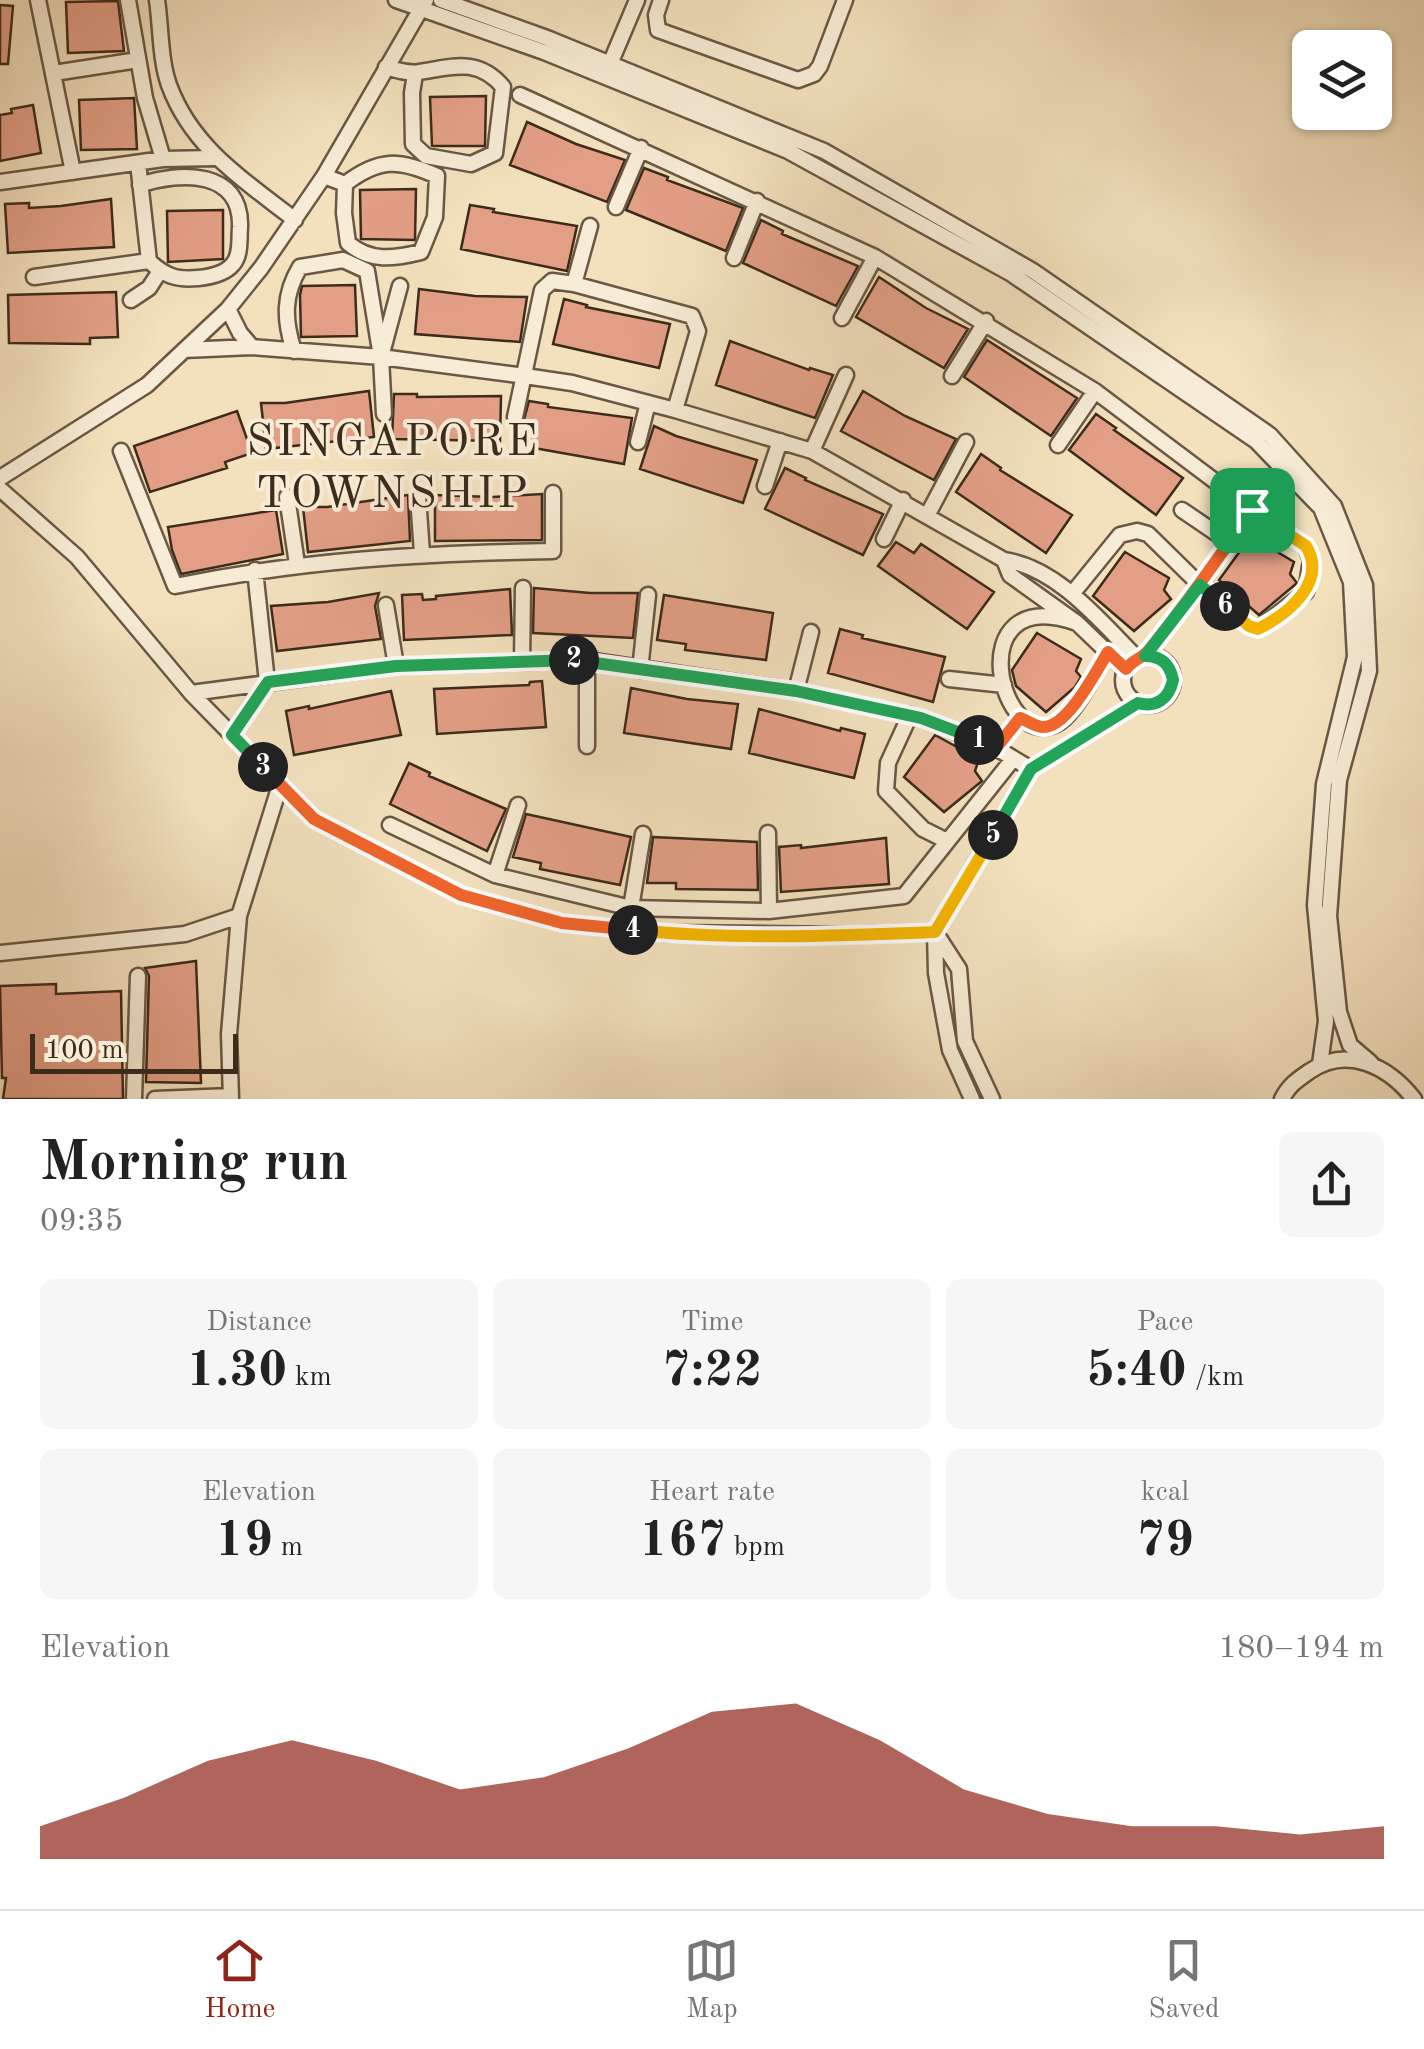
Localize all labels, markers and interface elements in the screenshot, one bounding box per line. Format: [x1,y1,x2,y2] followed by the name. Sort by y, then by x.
[1292,30,1392,130] map controls
[1292,30,1392,130] button: layers
[246,421,540,518] district label: SINGAPORE TOWNSHIP
[1210,468,1295,553] pin
[1225,483,1280,538] icon: arrive
[1200,581,1250,631] pin: 6
[1217,592,1233,620] text: 6
[549,635,599,685] pin: 2
[566,646,582,674] text: 2
[954,715,1004,765] pin: 1
[971,726,987,754] text: 1
[238,742,288,792] pin: 3
[255,753,271,781] text: 3
[968,810,1018,860] pin: 5
[985,821,1001,849] text: 5
[608,905,658,955] pin: 4
[625,916,641,944] text: 4
[30,1029,238,1074] scale bar
[45,1037,124,1065] text: 100 m
[1279,1132,1384,1237] button: share
[40,1137,349,1192] text: Morning run
[40,1206,123,1238] text: 09:35
[206,1309,312,1337] text: Distance
[681,1309,743,1337] text: Time
[1137,1309,1193,1337] text: Pace
[186,1347,287,1397] text: 1.30
[662,1347,763,1397] text: 7:22
[1086,1347,1187,1397] text: 5:40
[287,1364,332,1392] text: km
[1187,1364,1244,1392] text: /km
[202,1479,316,1507] text: Elevation
[649,1479,775,1507] text: Heart rate
[1141,1479,1189,1507] text: kcal
[215,1517,273,1567] text: 19
[639,1517,726,1567] text: 167
[1136,1517,1194,1567] text: 79
[273,1534,303,1562] text: m
[726,1534,785,1562] text: bpm
[40,1633,170,1665] text: Elevation
[1218,1633,1384,1665] text: 180–194 m
[204,1933,276,2028] tab: Home
[684,1933,739,2028] tab: Map
[1148,1933,1220,2028] tab: Saved

